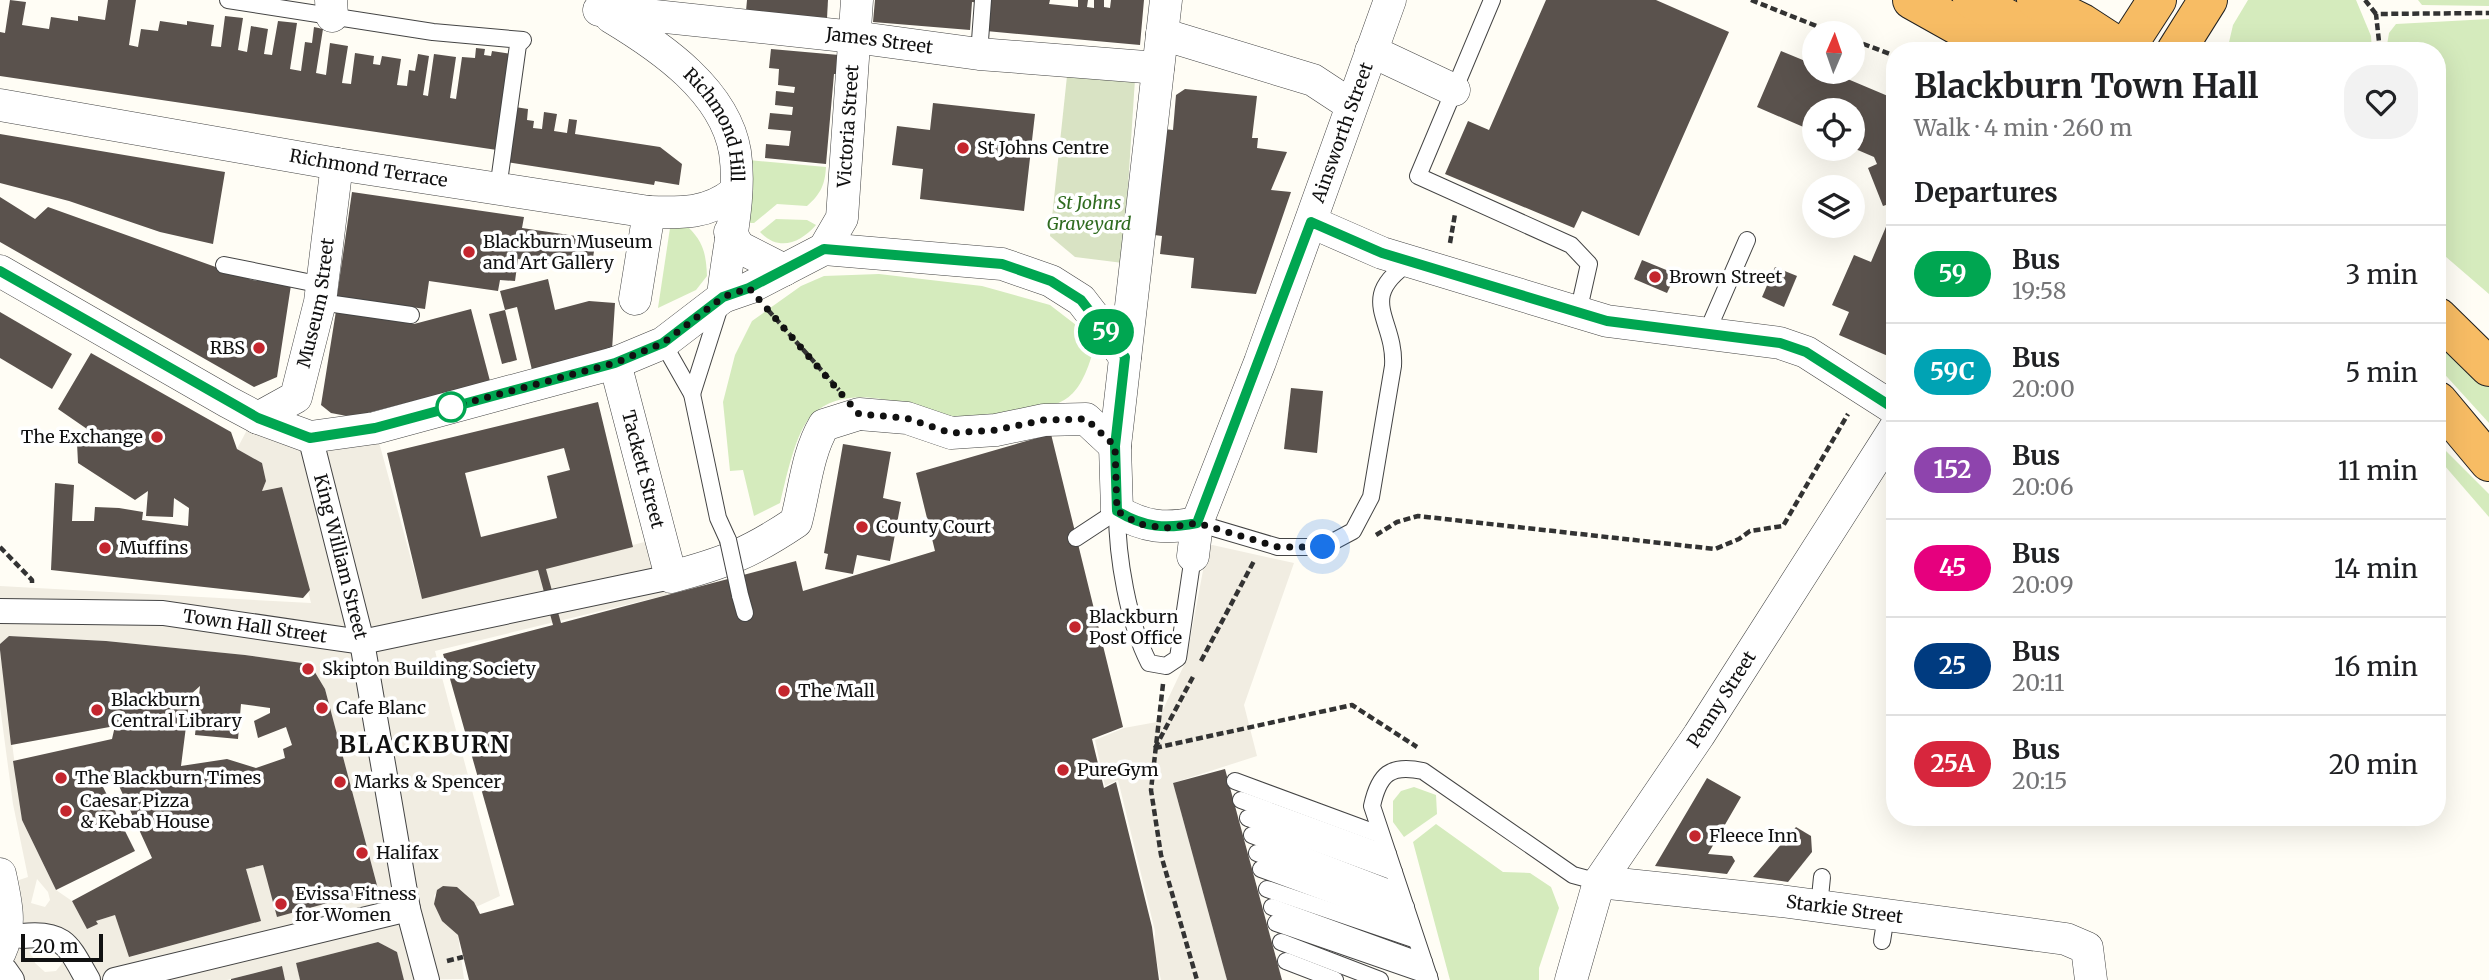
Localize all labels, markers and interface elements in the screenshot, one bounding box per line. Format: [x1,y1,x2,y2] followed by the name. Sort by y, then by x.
[1802,21,1866,84] north arrow
[1802,21,1865,238] map controls
[824,22,934,59] street label: James Street
[1306,59,1378,207] street label: Ainsworth Street
[679,63,749,182] street label: Richmond Hill
[832,64,864,189] street label: Victoria Street
[2344,65,2418,139] button: heart
[1914,66,2259,107] text: Blackburn Town Hall
[1802,98,1865,161] button: locate
[1914,113,2132,142] text: Walk · 4 min · 260 m
[977,136,1109,159] place label: St Johns Centre
[955,140,971,156] marker: St Johns Centre
[288,144,449,192] street label: Richmond Terrace
[1802,175,1865,238] button: layers
[1914,176,2058,209] text: Departures
[1047,191,1132,235] park label: St Johns Graveyard
[483,230,653,274] place label: Blackburn Museum and Art Gallery
[292,237,339,370] street label: Museum Street
[2012,243,2060,276] text: Bus
[461,244,477,260] marker: Blackburn Museum and Art Gallery
[1938,258,1967,289] text: 59
[2346,258,2418,291] text: 3 min
[1669,265,1782,288] place label: Brown Street
[1647,269,1663,285] marker: Brown Street
[2012,276,2066,305] text: 19:58
[1074,309,1138,355] line badge: 59
[1092,316,1120,347] text: 59
[210,336,245,359] place label: RBS
[251,340,267,356] marker: RBS
[2012,341,2060,374] text: Bus
[1930,356,1975,387] text: 59C
[2345,356,2418,389] text: 5 min
[2012,374,2075,403] text: 20:00
[436,392,466,422] unlabelled marker
[617,408,670,531] street label: Tackett Street
[21,425,143,448] place label: The Exchange
[149,429,165,445] marker: The Exchange
[2012,439,2060,472] text: Bus
[1934,454,1971,485] text: 152
[2338,454,2418,487] text: 11 min
[309,471,373,642] street label: King William Street
[2012,472,2074,501] text: 20:06
[876,515,991,538] place label: County Court
[854,519,870,535] marker: County Court
[1305,529,1340,564] your location
[119,536,188,559] place label: Muffins
[2012,537,2060,570] text: Bus
[97,540,113,556] marker: Muffins
[1939,552,1966,583] text: 45
[2334,552,2418,585] text: 14 min
[2012,570,2074,599] text: 20:09
[182,604,329,648] street label: Town Hall Street
[1089,605,1182,649] place label: Blackburn Post Office
[1067,619,1083,635] marker: Blackburn Post Office
[2012,635,2060,668] text: Bus
[1682,646,1761,752] street label: Penny Street
[1939,650,1966,681] text: 25
[2334,650,2418,683] text: 16 min
[322,657,537,680] place label: Skipton Building Society
[300,661,316,677] marker: Skipton Building Society
[2012,668,2064,697] text: 20:11
[798,679,875,702] place label: The Mall
[776,683,792,699] marker: The Mall
[111,688,242,732] place label: Blackburn Central Library
[336,696,426,719] place label: Cafe Blanc
[314,700,330,716] marker: Cafe Blanc
[89,702,105,718] marker: Blackburn Central Library
[339,729,511,760] district label: BLACKBURN
[2012,733,2060,766] text: Bus
[1930,748,1975,779] text: 25A
[2329,748,2418,781] text: 20 min
[1077,758,1159,781] place label: PureGym
[1055,762,1071,778] marker: PureGym
[75,766,261,789] place label: The Blackburn Times
[2012,766,2067,795] text: 20:15
[53,770,69,786] marker: The Blackburn Times
[354,770,501,793] place label: Marks & Spencer
[332,774,348,790] marker: Marks & Spencer
[80,789,210,833] place label: Caesar Pizza & Kebab House
[58,803,74,819] marker: Caesar Pizza & Kebab House
[1709,824,1798,847] place label: Fleece Inn
[1687,828,1703,844] marker: Fleece Inn
[376,841,439,864] place label: Halifax
[354,845,370,861] marker: Halifax
[295,882,417,926] place label: Evissa Fitness for Women
[1785,890,1904,928] street label: Starkie Street
[273,896,289,912] marker: Evissa Fitness for Women
[21,931,103,963] scale bar
[32,934,79,958] text: 20 m

